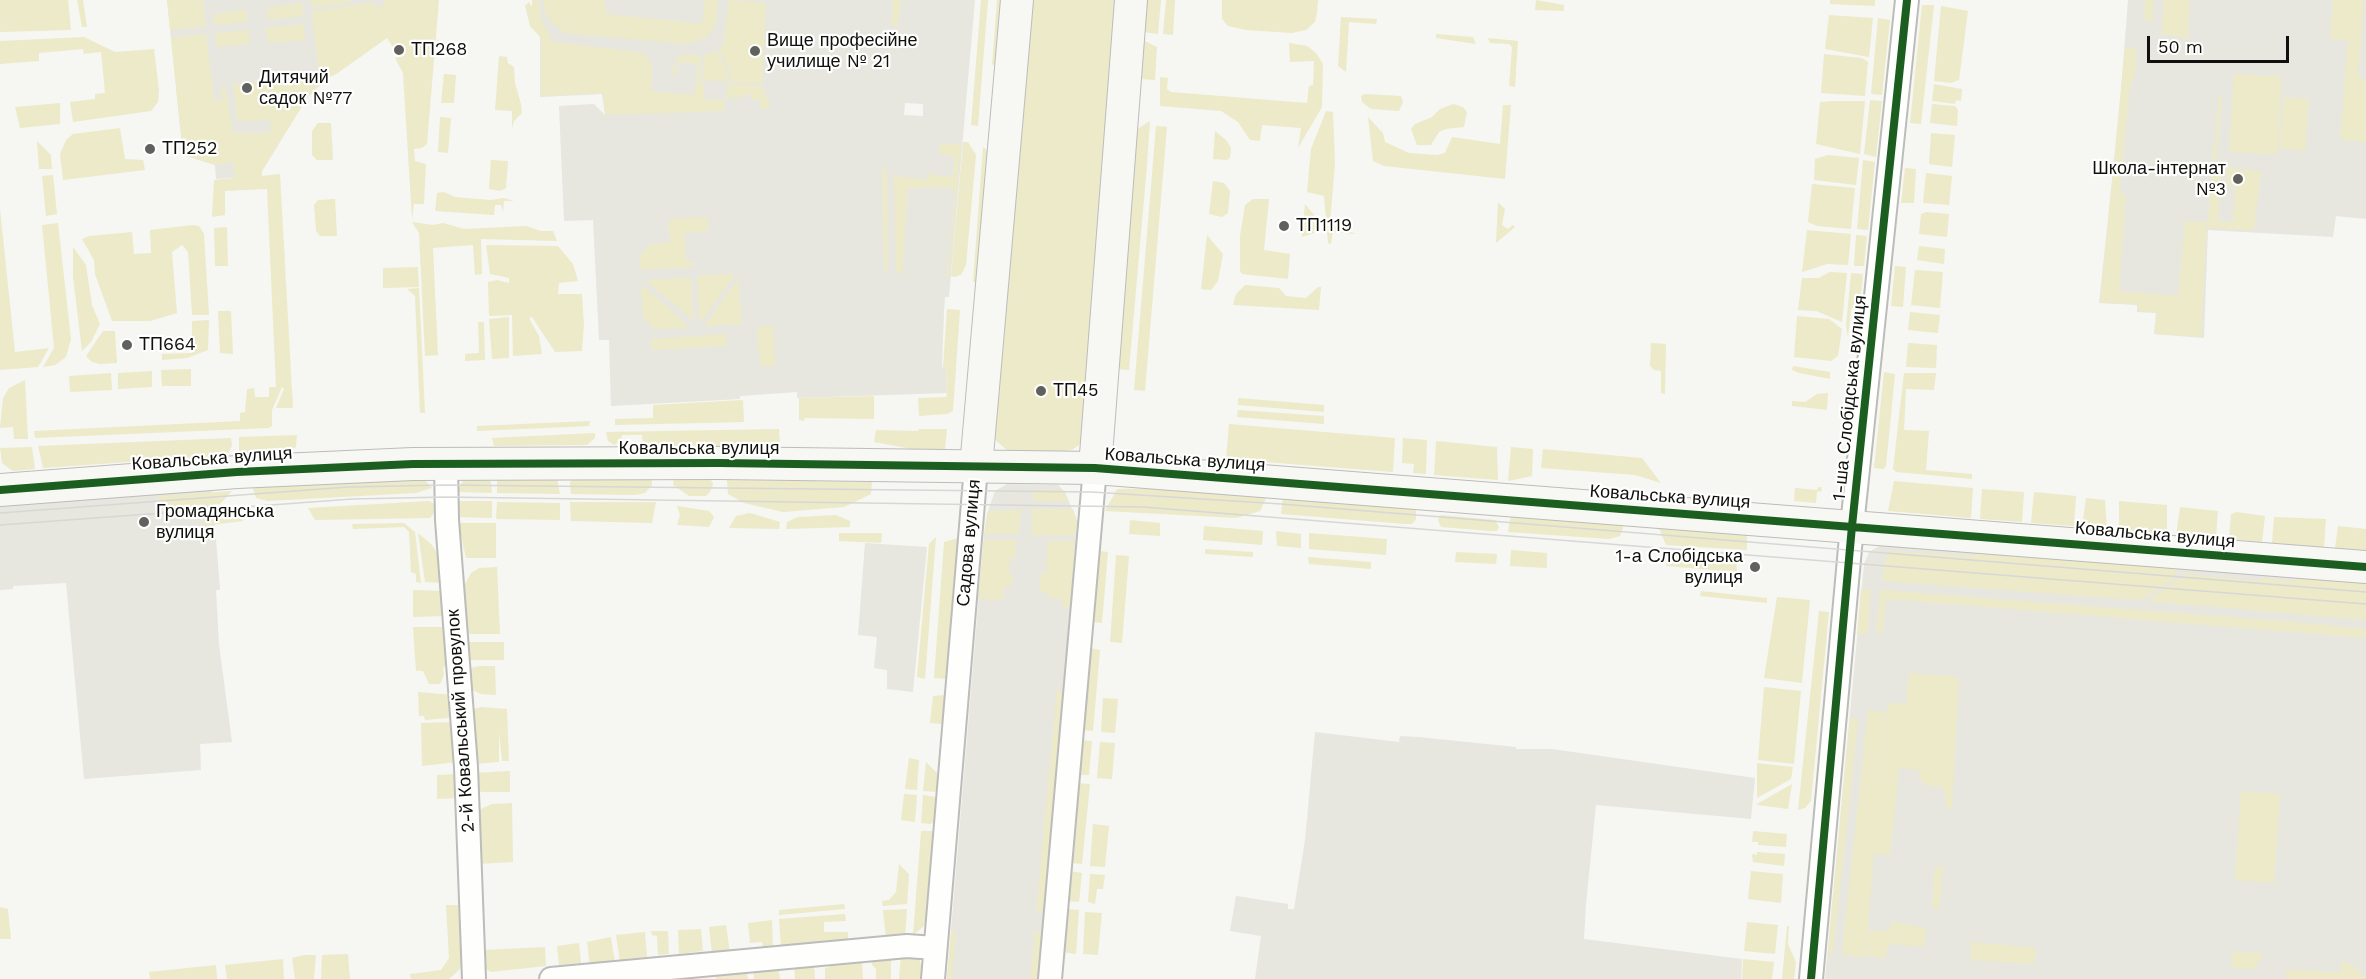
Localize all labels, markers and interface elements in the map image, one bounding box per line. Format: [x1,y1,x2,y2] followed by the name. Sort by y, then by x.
[2150,24,2292,62] scale bar
[767,30,917,72] place label: Вище професійне училище № 21
[2158,36,2203,57] text: 50 m
[411,39,467,61] place label: ТП268
[392,43,406,57] marker: ТП268
[748,44,762,58] marker: Вище професійне училище № 21
[259,67,352,110] place label: Дитячий садок №77
[240,81,254,95] marker: Дитячий садок №77
[162,138,217,160] place label: ТП252
[143,142,157,156] marker: ТП252
[2092,158,2226,201] place label: Школа-інтернат №3
[2231,172,2245,186] marker: Школа-інтернат №3
[1296,215,1352,237] place label: ТП1119
[1277,219,1291,233] marker: ТП1119
[1828,294,1872,502] street label: 1-ша Слобідська вулиця
[139,334,196,356] place label: ТП664
[120,338,134,352] marker: ТП664
[1053,380,1098,402] place label: ТП45
[1034,384,1048,398] marker: ТП45
[619,438,779,460] street label: Ковальська вулиця
[131,443,293,475] street label: Ковальська вулиця
[1104,444,1266,476] street label: Ковальська вулиця
[953,478,985,608] street label: Садова вулиця
[1589,481,1751,513] street label: Ковальська вулиця
[156,501,274,544] place label: Громадянська вулиця
[137,515,151,529] marker: Громадянська вулиця
[2074,517,2236,553] street label: Ковальська вулиця
[1615,546,1743,588] place label: 1-а Слобідська вулиця
[1748,560,1762,574] marker: 1-а Слобідська вулиця
[442,609,480,833] street label: 2-й Ковальський провулок

